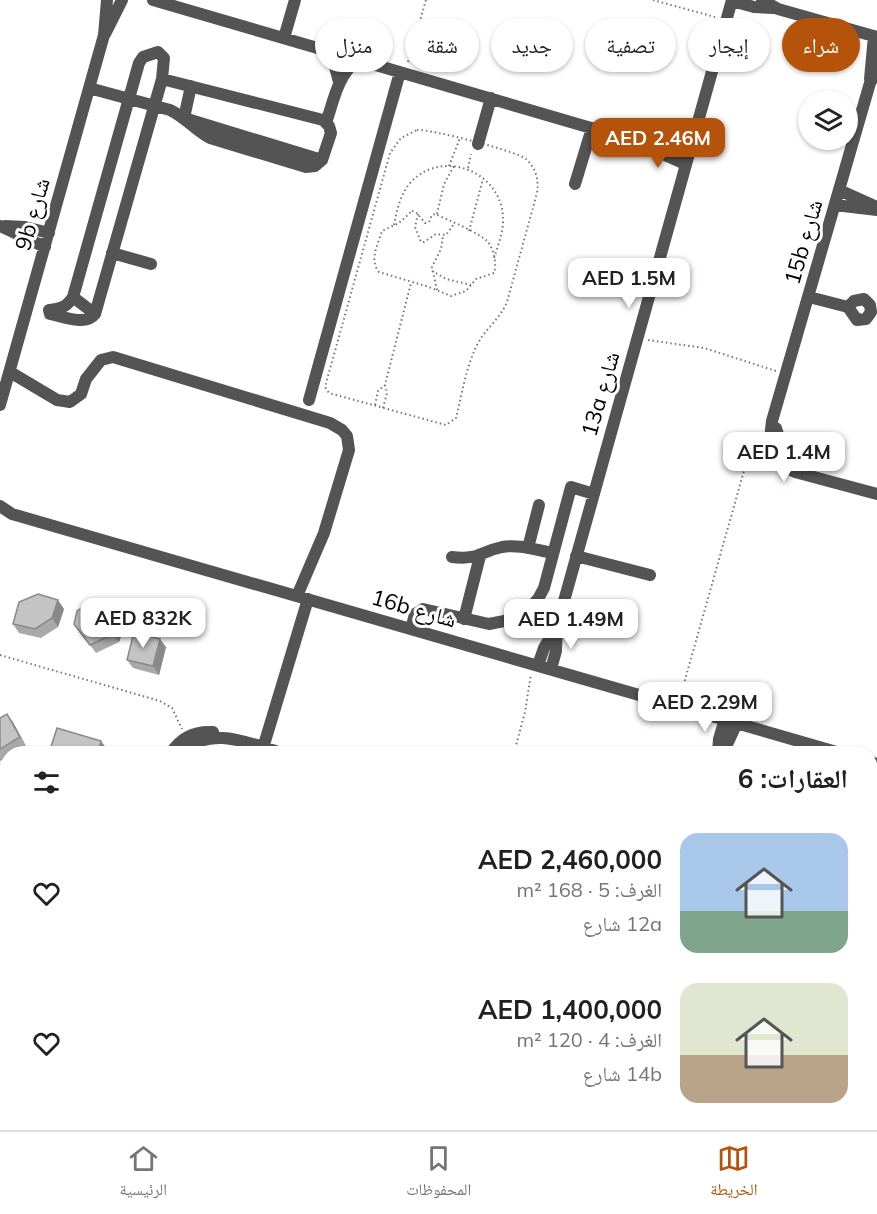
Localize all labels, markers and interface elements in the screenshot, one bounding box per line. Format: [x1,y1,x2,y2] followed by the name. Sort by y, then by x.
[315,18,393,72] chip: منزل
[405,18,479,72] chip: شقة
[491,18,573,72] chip: جديد
[585,18,676,72] chip: تصفية
[688,18,770,72] chip: إيجار
[782,18,860,72] chip: شراء
[798,90,858,150] map controls
[798,90,858,150] button: layers
[589,118,727,169] pin: AED 2.46M
[605,125,711,150] text: AED 2.46M
[8,175,56,253] street label: 9b شارع
[778,196,828,288] street label: 15b شارع
[567,258,691,309] pin: AED 1.5M
[582,265,676,290] text: AED 1.5M
[575,348,625,440] street label: 13a شارع
[722,432,846,483] pin: AED 1.4M
[737,439,831,464] text: AED 1.4M
[368,583,460,633] street label: 16b شارع
[81,598,205,649] pin: AED 832K
[502,599,640,650] pin: AED 1.49M
[95,605,191,630] text: AED 832K
[518,606,624,631] text: AED 1.49M
[636,682,774,733] pin: AED 2.29M
[652,689,758,714] text: AED 2.29M
[738,762,848,795] text: العقارات: 6
[30,766,63,799] icon: filters
[478,843,662,876] text: AED 2,460,000
[728,857,800,929] icon: home
[30,877,63,910] icon: heart
[516,877,662,902] text: الغرف: 5 · 168 m²
[583,911,662,936] text: 12a شارع
[478,993,662,1026] text: AED 1,400,000
[728,1007,800,1079] icon: home
[30,1027,63,1060] icon: heart
[516,1027,662,1052] text: الغرف: 4 · 120 m²
[583,1061,662,1086] text: 14b شارع
[120,1142,167,1205] tab: الرئيسية
[406,1142,471,1205] tab: المحفوظات
[710,1142,757,1205] tab: الخريطة

